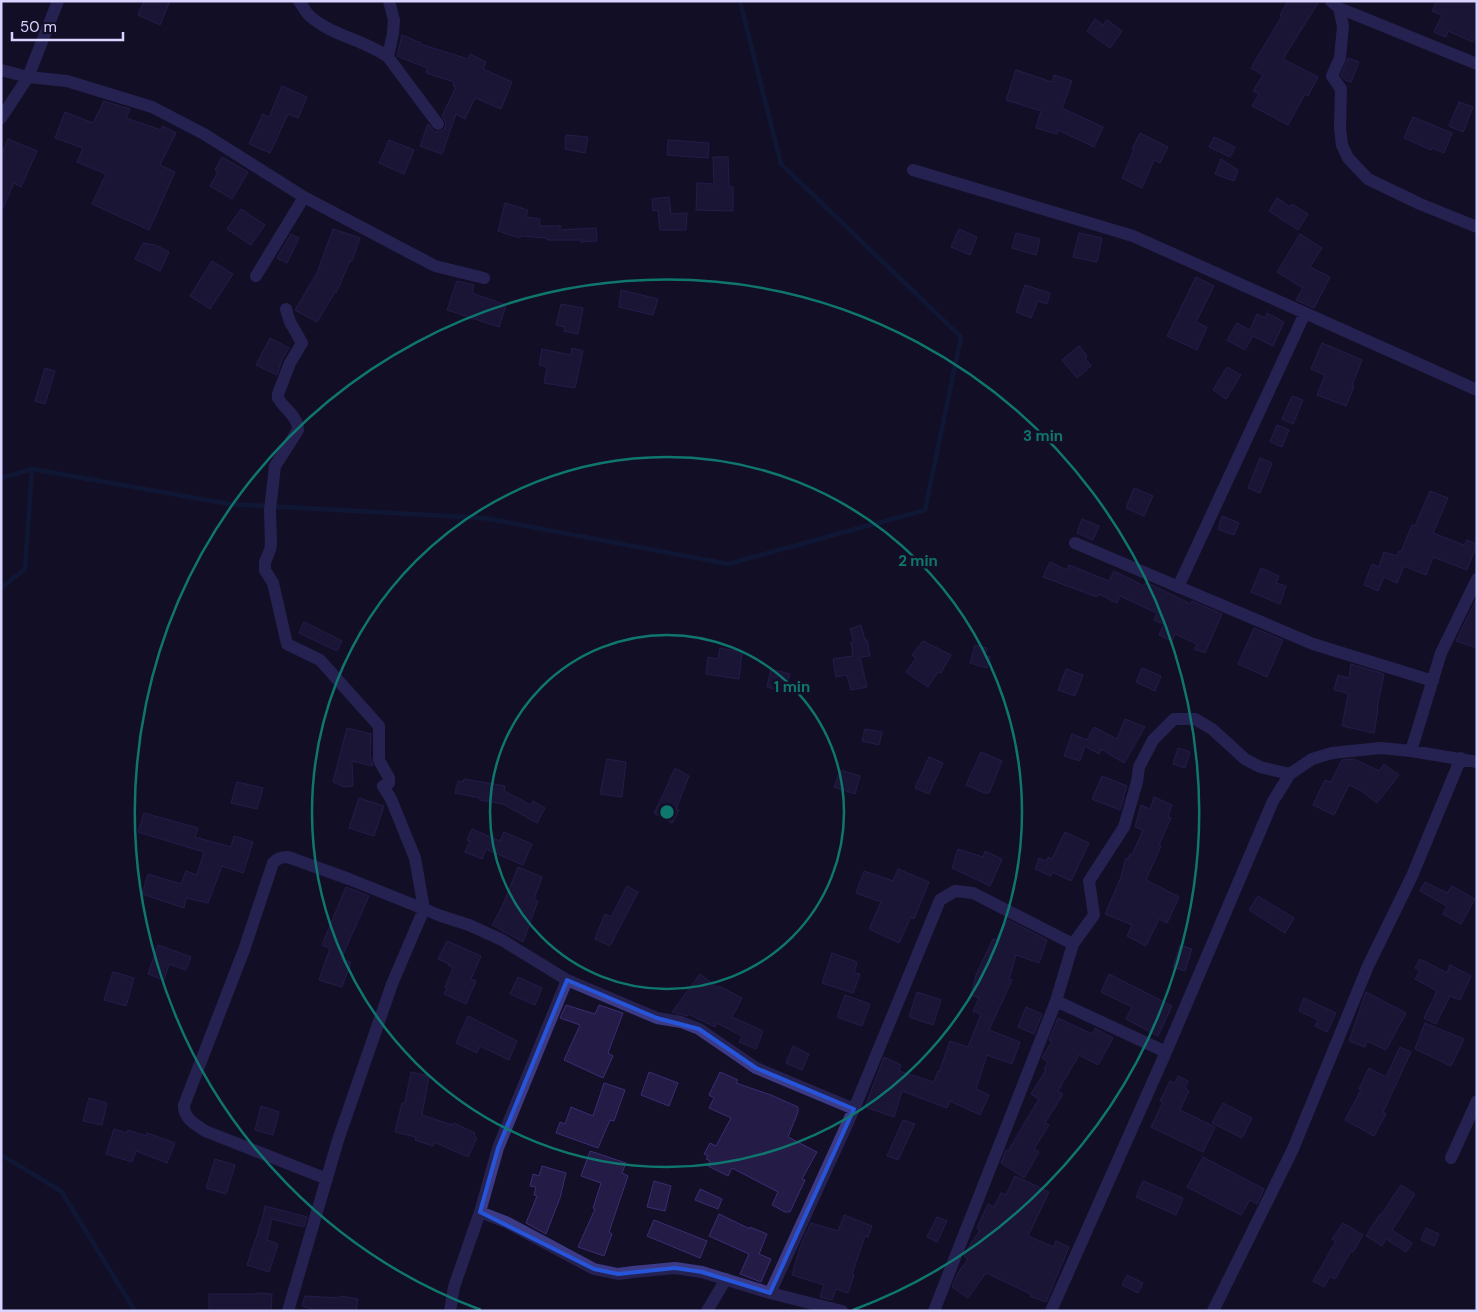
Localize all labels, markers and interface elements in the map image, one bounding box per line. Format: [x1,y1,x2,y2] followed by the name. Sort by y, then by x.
[12,10,124,42] scale bar
[20,17,57,37] text: 50 m
[1023,426,1063,446] text: 3 min
[898,551,938,571] text: 2 min
[774,677,810,697] text: 1 min
[658,803,676,821] centre of rings

